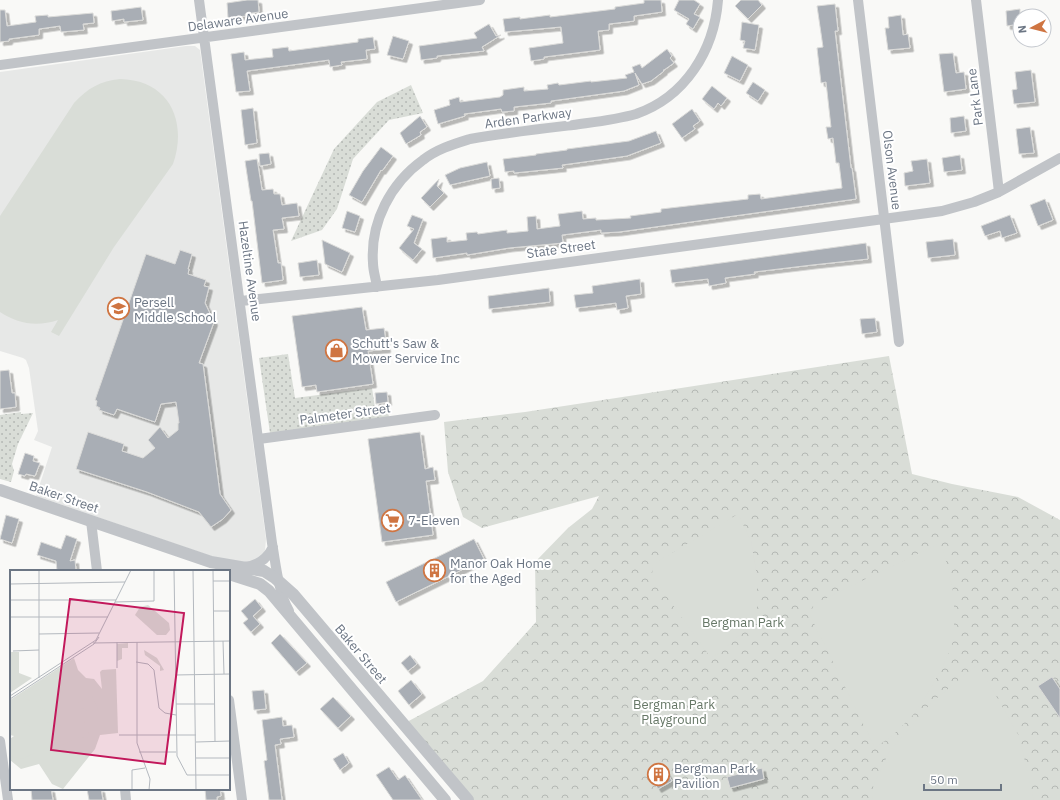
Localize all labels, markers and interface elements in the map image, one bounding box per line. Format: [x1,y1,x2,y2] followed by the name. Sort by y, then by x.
[187,5,289,35] street label: Delaware Avenue
[1012,8,1052,48] north arrow
[1015,24,1030,34] text: N
[963,68,987,126] street label: Park Lane
[483,103,573,133] street label: Arden Parkway
[879,129,905,211] street label: Olson Avenue
[235,220,265,322] street label: Hazeltine Avenue
[525,236,597,262] street label: State Street
[134,294,217,326] place label: Persell Middle School
[105,296,131,322] school or university icon: Persell Middle School
[352,335,460,367] place label: Schutt's Saw & Mower Service Inc
[324,337,350,363] shop icon: Schutt's Saw & Mower Service Inc
[298,399,392,429] street label: Palmeter Street
[27,477,101,517] street label: Baker Street
[379,507,405,533] supermarket icon: 7-Eleven
[408,512,460,529] place label: 7-Eleven
[450,555,551,587] place label: Manor Oak Home for the Aged
[422,557,448,583] building icon: Manor Oak Home for the Aged
[10,570,230,790] inset map
[702,614,784,631] park label: Bergman Park
[331,621,391,687] street label: Baker Street
[633,696,715,728] park label: Bergman Park Playground
[674,760,756,792] place label: Bergman Park Pavilion
[646,762,672,788] building icon: Bergman Park Pavilion
[924,766,1001,792] scale bar
[930,772,958,787] text: 50 m

